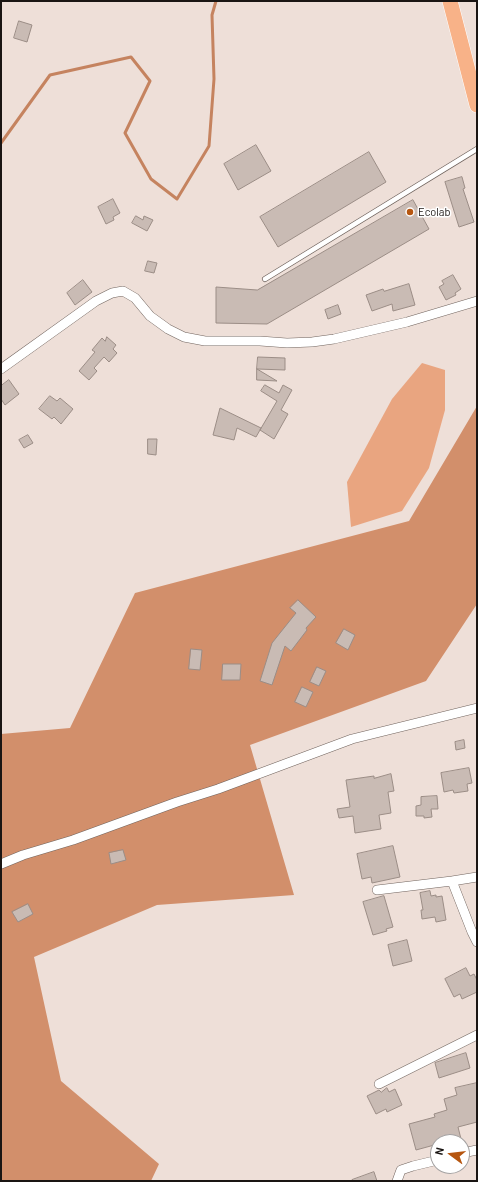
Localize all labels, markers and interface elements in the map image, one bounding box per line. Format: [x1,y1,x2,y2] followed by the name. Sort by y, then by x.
[418,205,450,219] place label: Ecolab
[405,207,415,217] marker: Ecolab
[430,1134,470,1174] north arrow
[432,1146,446,1156] text: N

